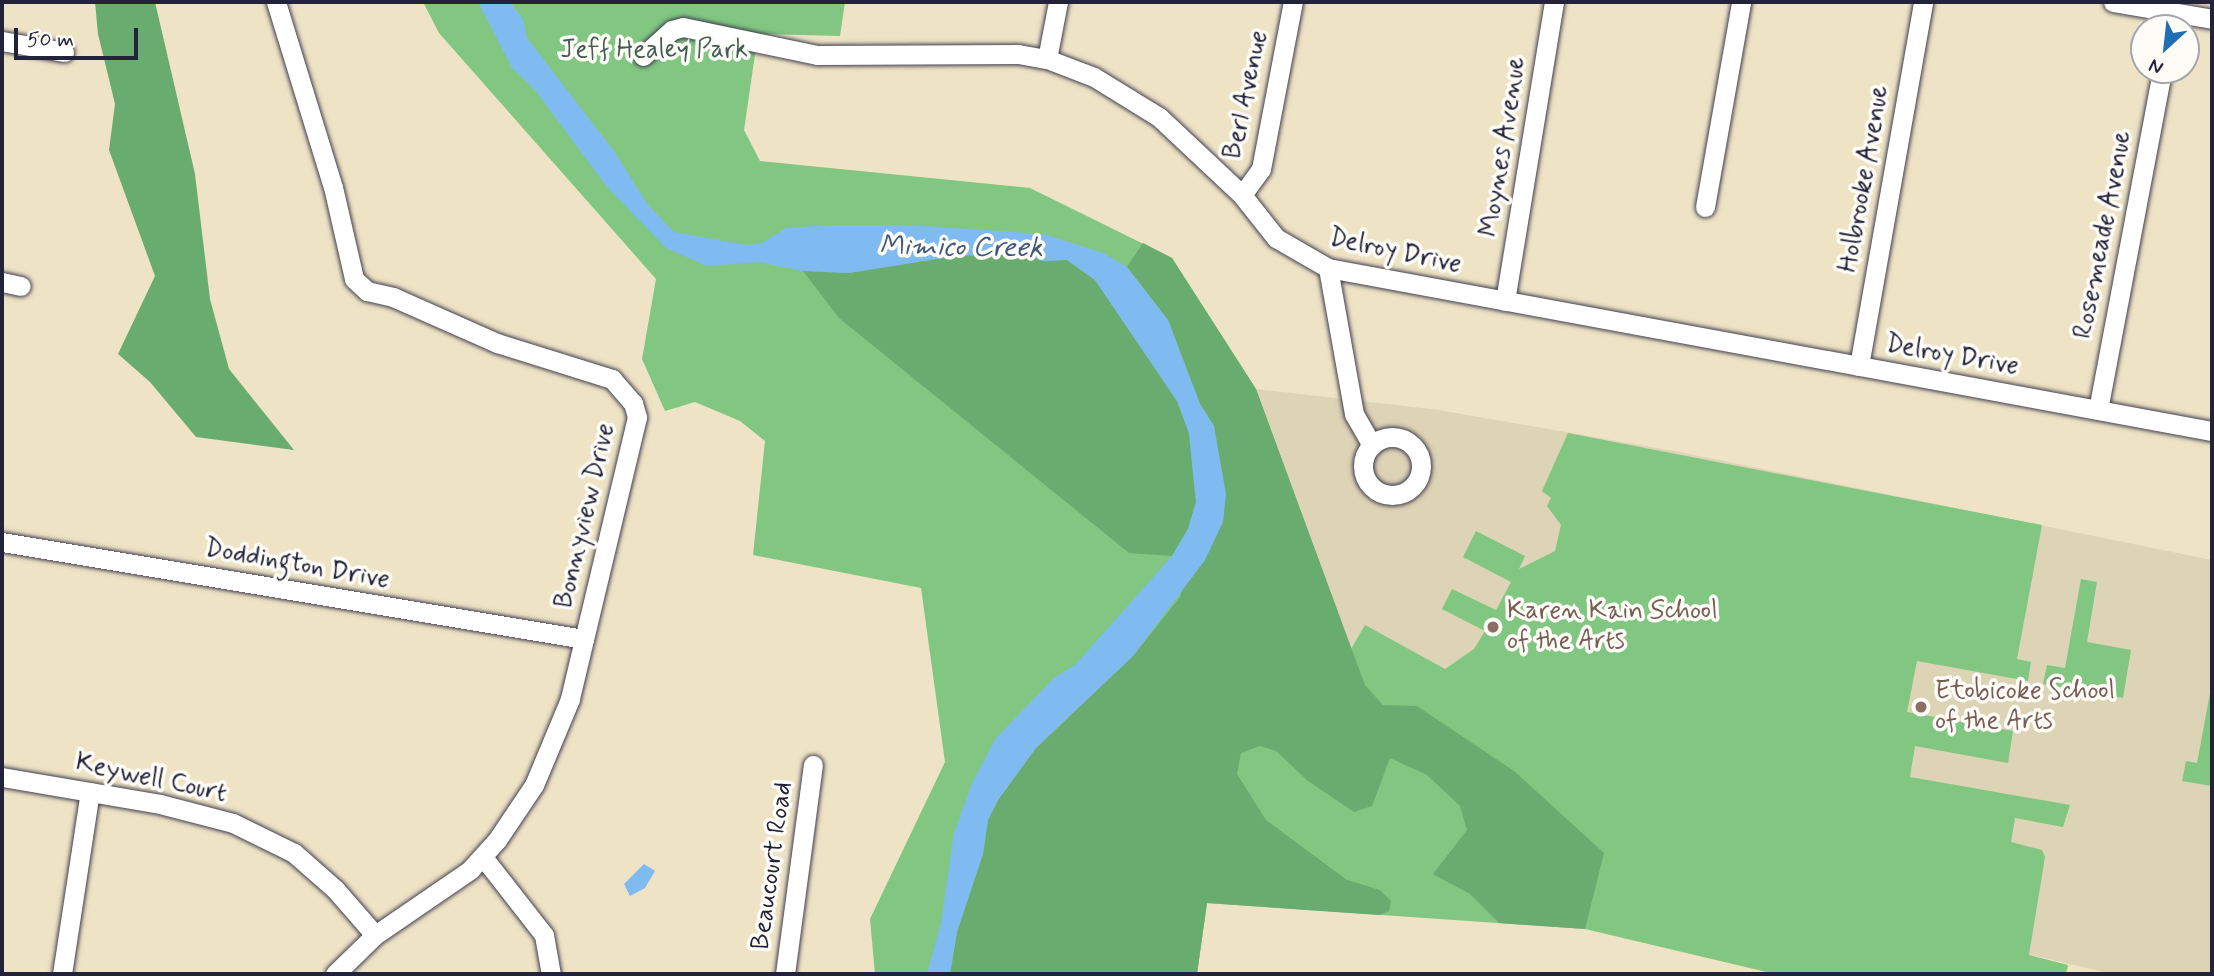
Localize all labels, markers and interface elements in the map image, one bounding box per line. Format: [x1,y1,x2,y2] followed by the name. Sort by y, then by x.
[18,14,142,58] scale bar
[2130,14,2200,84] north arrow
[27,26,74,54] text: 50 m
[1218,26,1276,164] street label: Berl Avenue
[560,35,748,67] park label: Jeff Healey Park
[2145,52,2167,80] text: N
[1475,56,1533,238] street label: Moynes Avenue
[1833,81,1897,277] street label: Holbrooke Avenue
[2068,126,2140,344] street label: Rosemeade Avenue
[1327,223,1463,281] street label: Delroy Drive
[879,230,1043,266] water label: Mimico Creek
[1884,329,2020,383] street label: Delroy Drive
[550,420,622,612] street label: Bonnyview Drive
[203,534,391,596] street label: Doddington Drive
[1507,596,1715,658] place label: Karen Kain School of the Arts
[1485,619,1501,635] marker: Karen Kain School of the Arts
[1935,676,2116,738] place label: Etobicoke School of the Arts
[1913,699,1929,715] marker: Etobicoke School of the Arts
[70,747,232,811] street label: Keywell Court
[746,780,800,952] street label: Beaucourt Road

